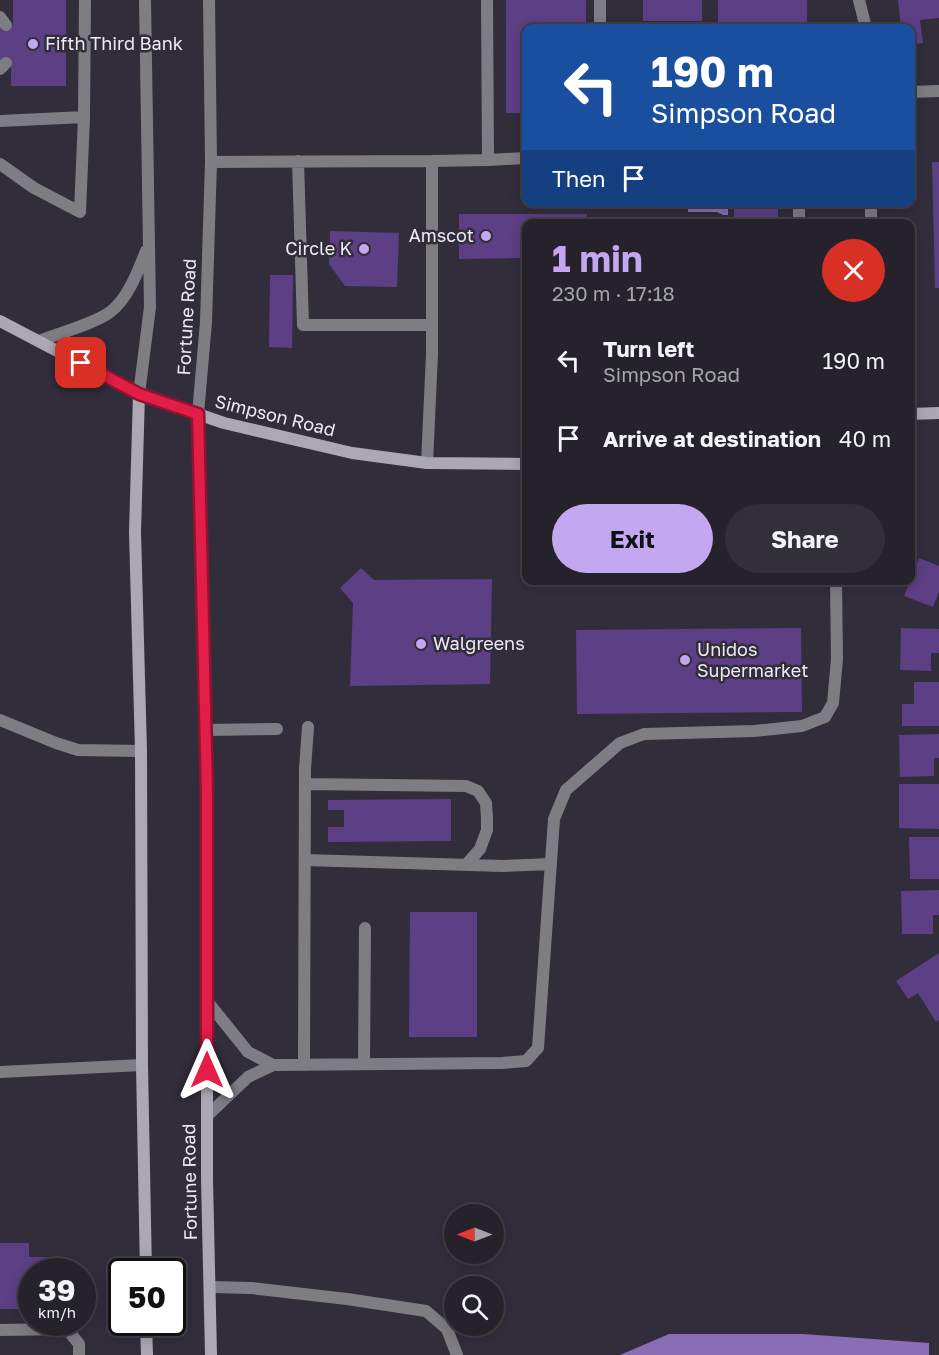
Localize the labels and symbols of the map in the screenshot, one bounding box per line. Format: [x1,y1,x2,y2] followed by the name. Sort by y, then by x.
[45,32,183,54] place label: Fifth Third Bank
[26,37,40,51] marker: Fifth Third Bank
[409,224,474,246] place label: Amscot
[479,229,493,243] marker: Amscot
[285,237,352,259] place label: Circle K
[357,242,371,256] marker: Circle K
[172,258,200,376] street label: Fortune Road
[55,337,106,388] pin
[213,389,338,441] street label: Simpson Road
[433,632,525,654] place label: Walgreens
[414,637,428,651] marker: Walgreens
[697,638,809,681] place label: Unidos Supermarket
[678,653,692,667] marker: Unidos Supermarket
[175,1038,239,1102] position arrow
[177,1123,201,1241] street label: Fortune Road
[444,1204,504,1264] north arrow
[108,1258,186,1336] speed limit sign: 50

